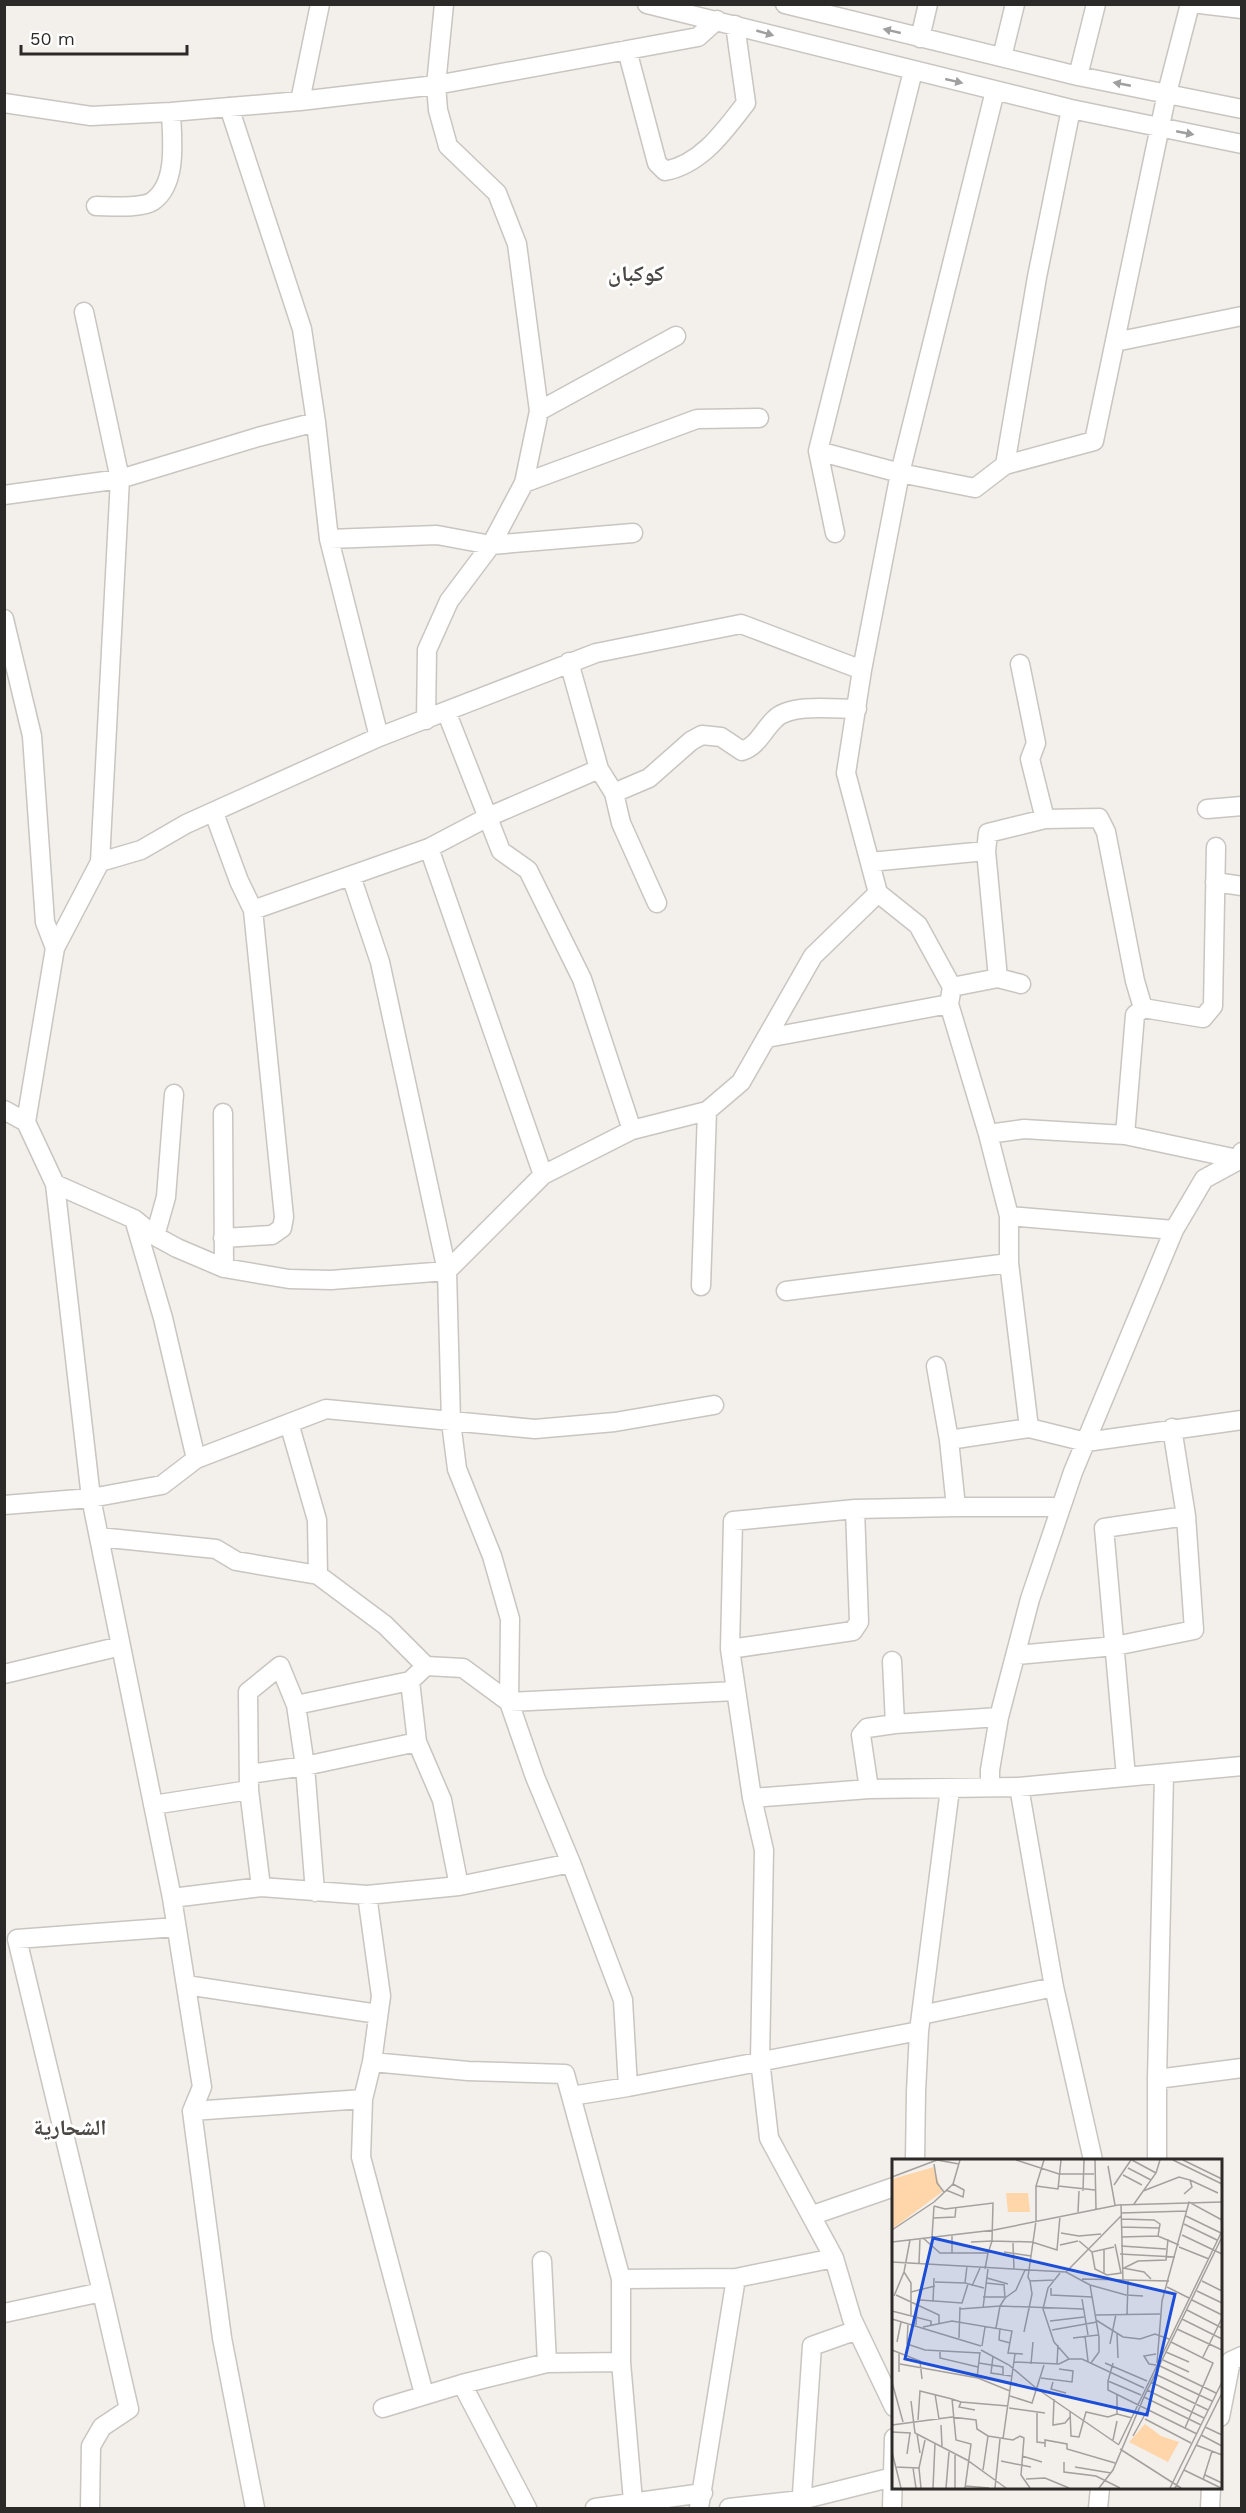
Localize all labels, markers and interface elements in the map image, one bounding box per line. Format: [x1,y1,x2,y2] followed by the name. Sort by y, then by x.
[21,18,188,56] scale bar
[882,26,901,35] one-way arrow
[30,28,75,49] text: 50 m
[756,29,774,39] one-way arrow
[945,77,964,86] one-way arrow
[1113,79,1132,88] one-way arrow
[1176,129,1195,138] one-way arrow
[608,261,664,287] district label: كوكبان
[33,2115,107,2140] district label: الشحارية
[892,2159,1222,2489] inset map

